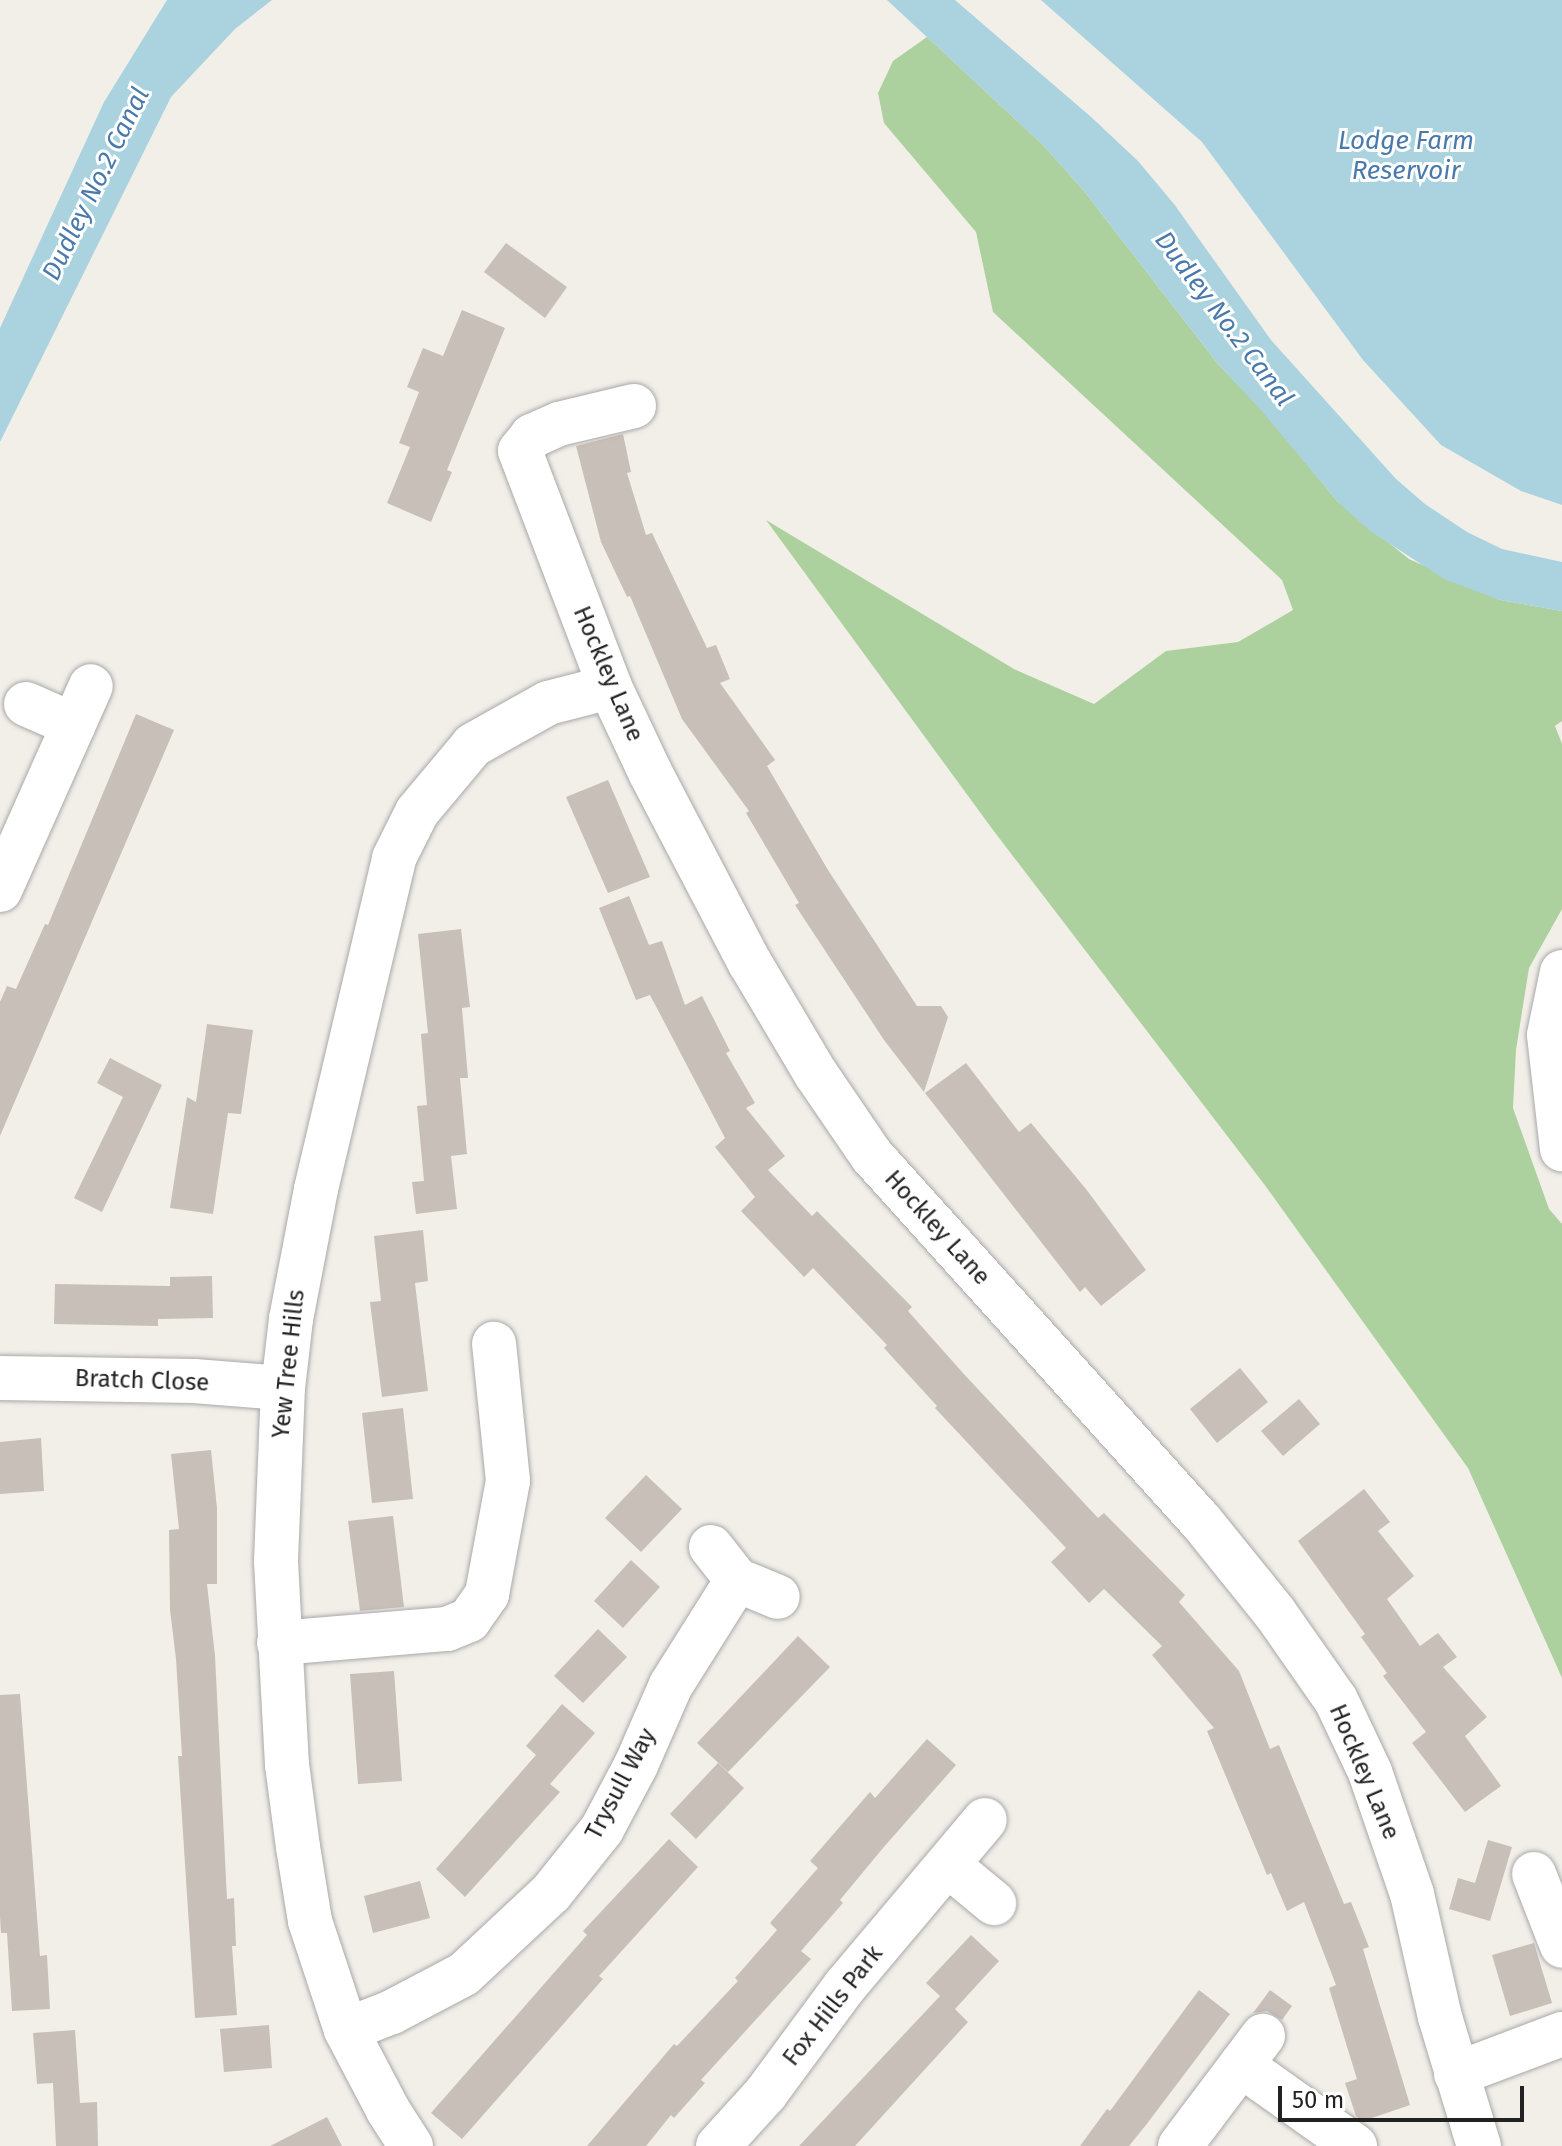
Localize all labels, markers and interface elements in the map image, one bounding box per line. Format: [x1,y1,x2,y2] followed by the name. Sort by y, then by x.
[36,82,156,286] water label: Dudley No.2 Canal
[1338,125,1474,186] water label: Lodge Farm Reservoir
[1148,225,1300,413] water label: Dudley No.2 Canal
[567,602,649,746] street label: Hockley Lane
[878,1165,996,1291] street label: Hockley Lane
[267,1288,311,1440] street label: Yew Tree Hills
[74,1364,210,1398] street label: Bratch Close
[1323,1700,1405,1844] street label: Hockley Lane
[580,1723,662,1845] street label: Trysull Way
[777,1940,889,2072] street label: Fox Hills Park
[1282,2070,1528,2120] scale bar
[1292,2086,1344,2114] text: 50 m

